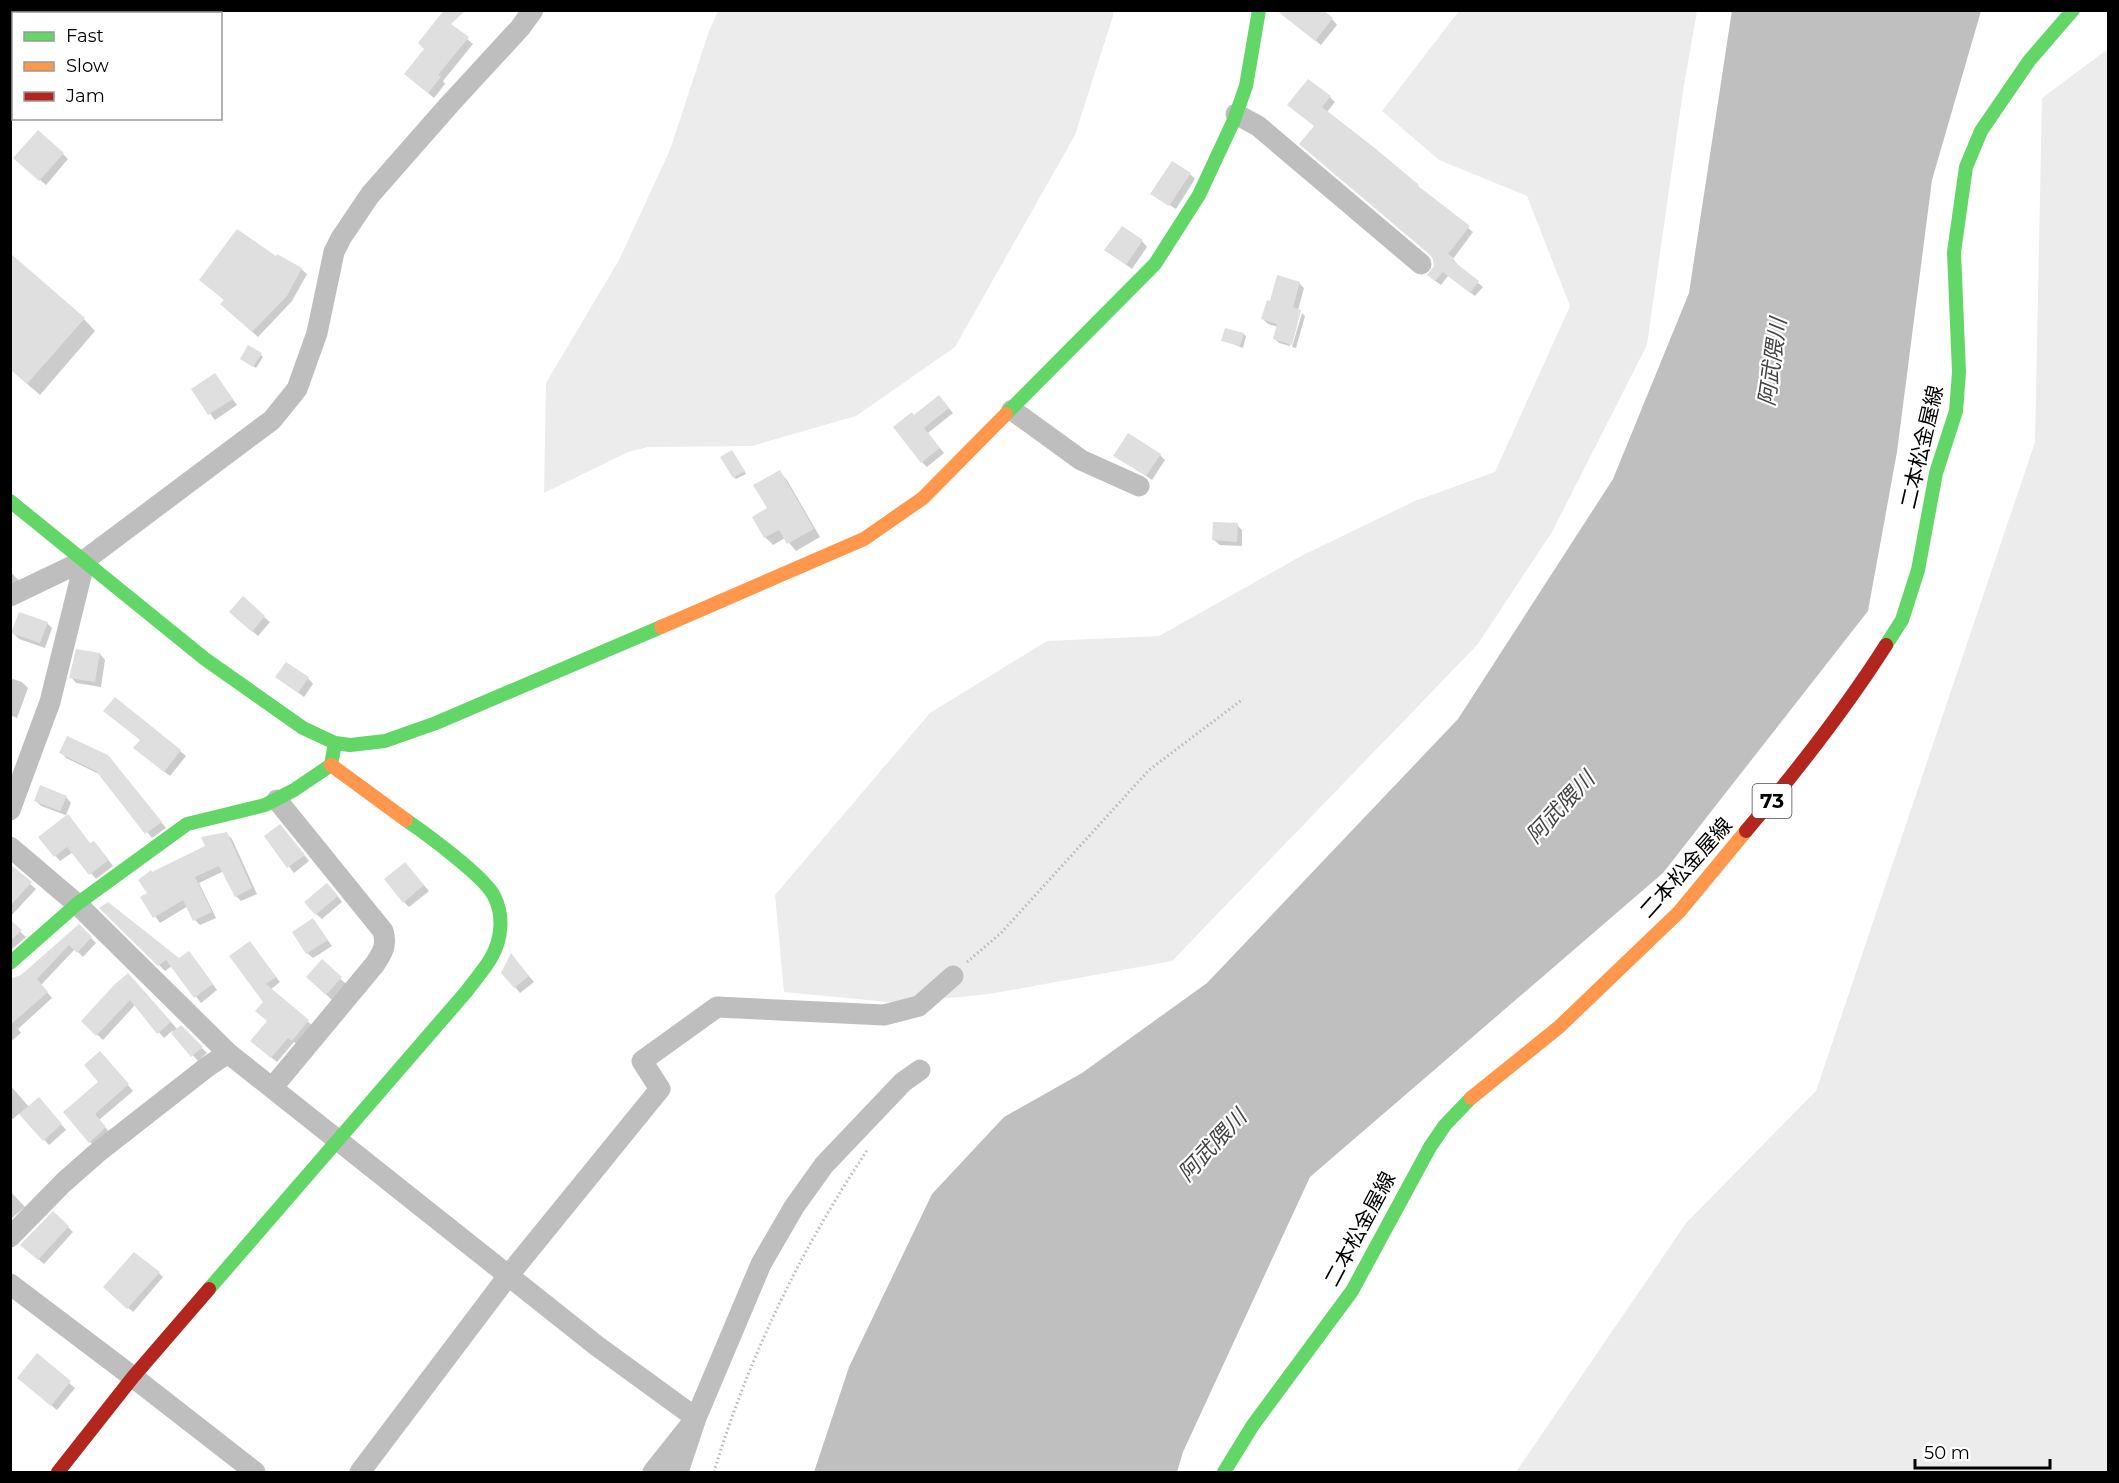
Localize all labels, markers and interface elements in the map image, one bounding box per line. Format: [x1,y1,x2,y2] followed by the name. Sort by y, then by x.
[12,12,222,120] legend
[66,25,104,47] text: Fast
[66,55,109,77] text: Slow
[65,85,105,107] text: Jam
[1753,315,1792,408] water label: 阿武隈川
[1895,383,1948,511] street label: 二本松金屋線
[1520,764,1602,849] water label: 阿武隈川
[1752,784,1792,818] road number: 73
[1634,812,1737,923] street label: 二本松金屋線
[1172,1102,1254,1187] water label: 阿武隈川
[1319,1167,1400,1290] street label: 二本松金屋線
[1915,1432,2050,1470] scale bar
[1924,1442,1970,1464] text: 50 m

